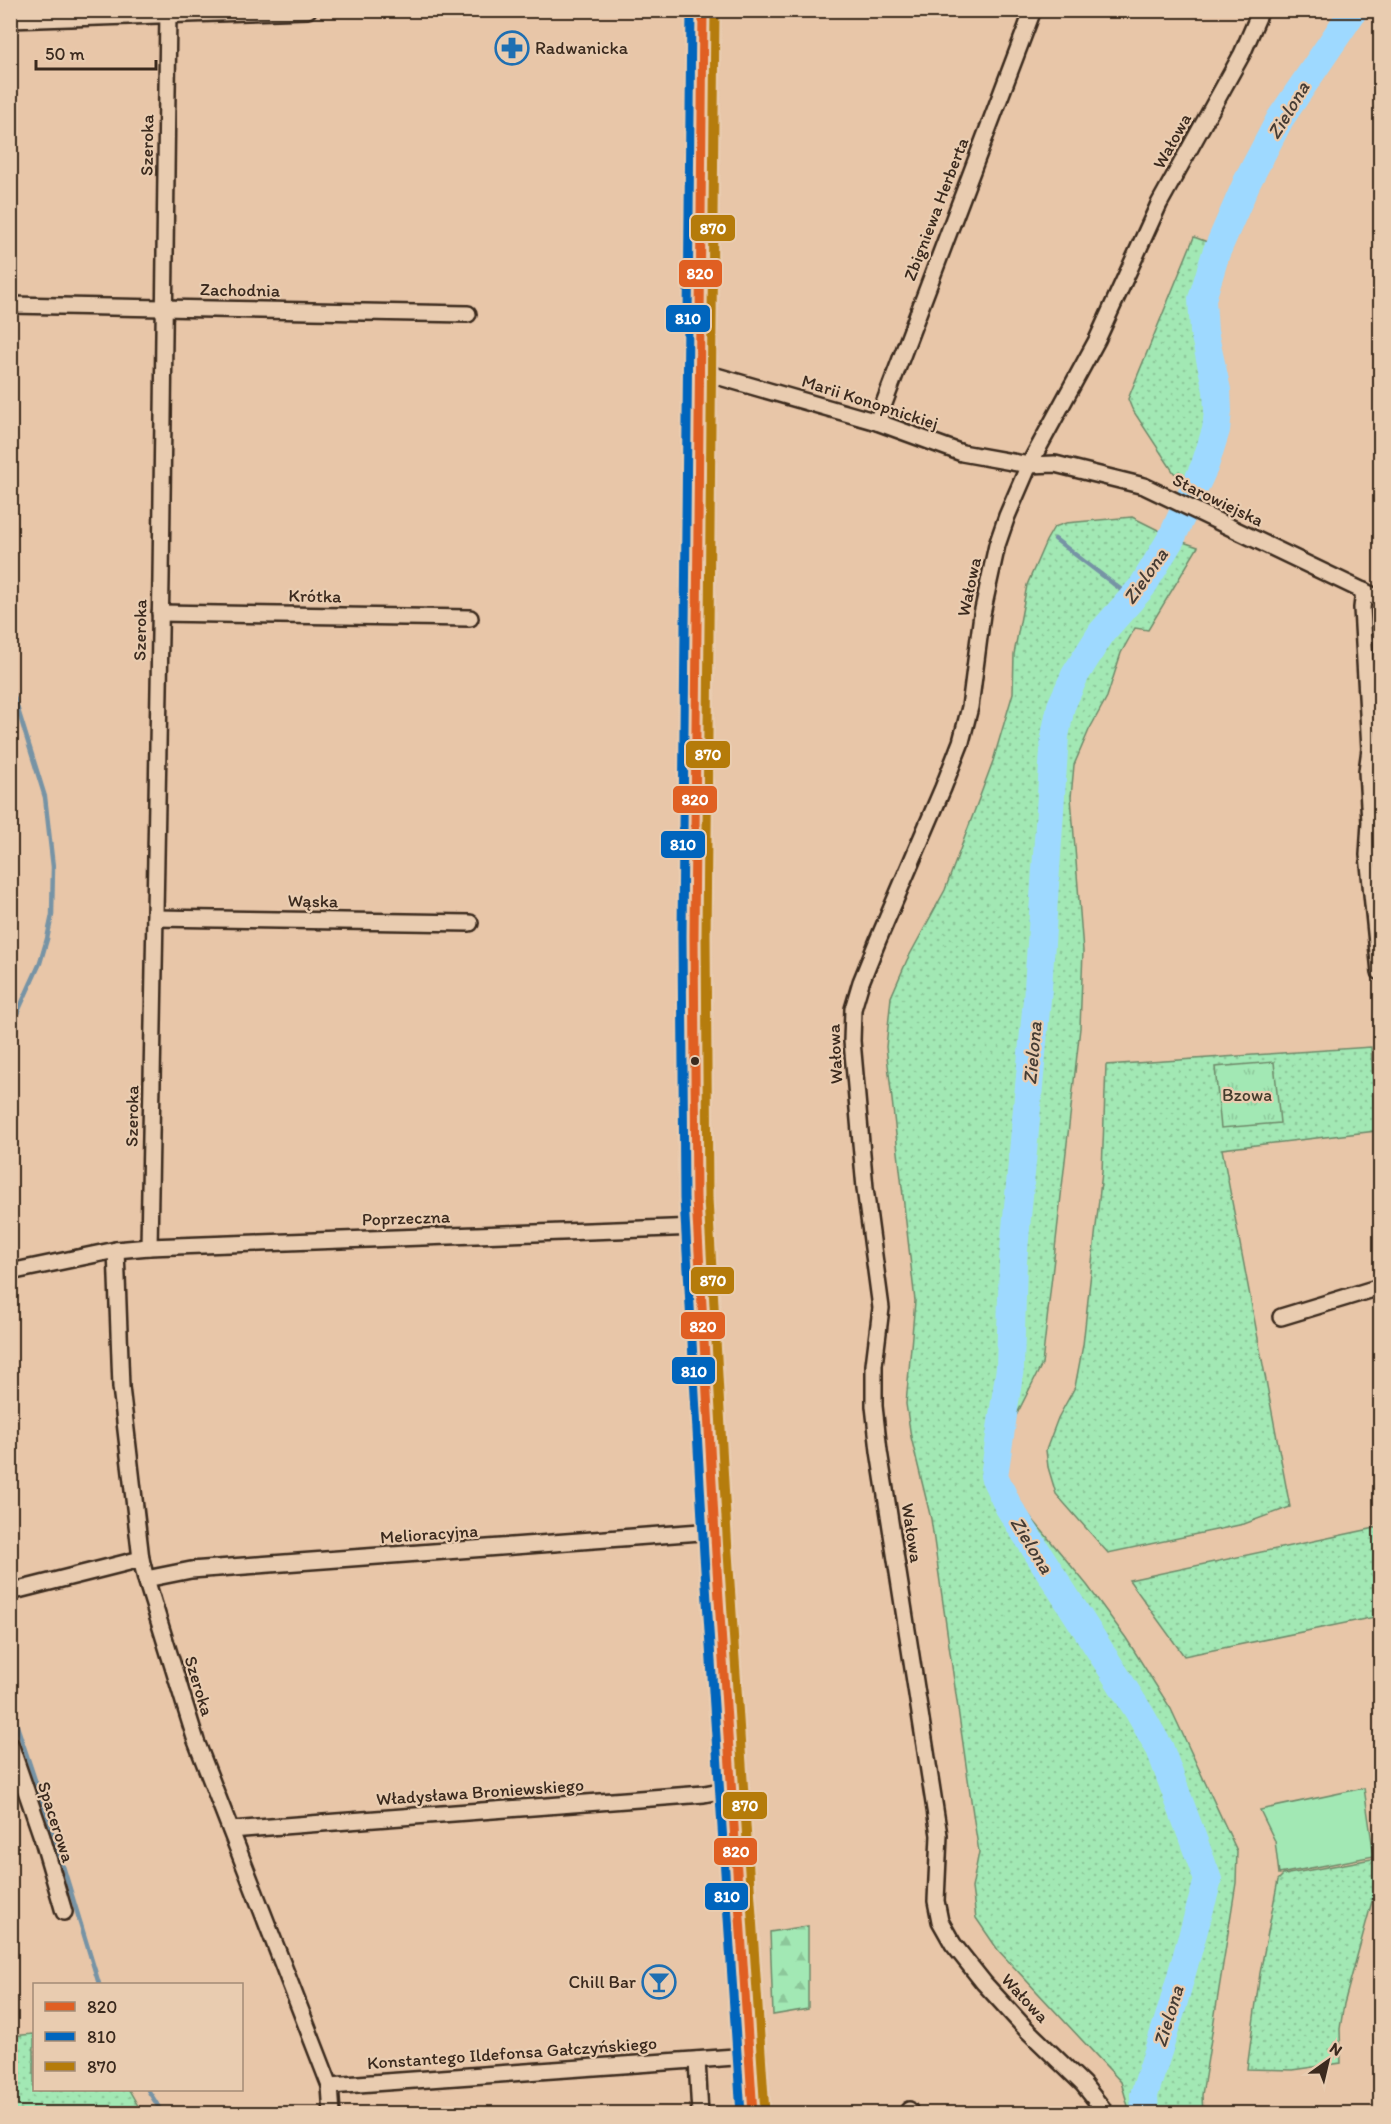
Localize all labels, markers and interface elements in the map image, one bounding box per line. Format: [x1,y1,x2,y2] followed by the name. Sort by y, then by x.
[494,30,530,66] pharmacy icon: Radwanicka
[36,33,156,71] scale bar
[535,37,629,59] place label: Radwanicka
[45,43,85,65] text: 50 m
[1262,76,1315,143] water label: Zielona
[1148,109,1196,173] street label: Wałowa
[135,113,159,176] street label: Szeroka
[899,134,974,284] street label: Zbigniewa Herberta
[690,214,736,242] line badge: 870
[700,219,726,238] text: 870
[678,259,723,288] line badge: 820
[686,264,714,283] text: 820
[200,278,281,302] street label: Zachodnia
[665,304,711,333] line badge: 810
[675,309,701,328] text: 810
[799,370,941,434] street label: Marii Konopnickiej
[1169,469,1267,531] street label: Starowiejska
[1117,543,1173,609] water label: Zielona
[952,555,986,619] street label: Wałowa
[288,585,342,607] street label: Krótka
[128,598,152,661] street label: Szeroka
[685,740,731,769] line badge: 870
[695,745,721,764] text: 870
[672,785,718,814] line badge: 820
[681,790,709,809] text: 820
[660,830,706,859] line badge: 810
[670,835,696,854] text: 810
[287,890,339,912] street label: Wąska
[1017,1020,1047,1085] water label: Zielona
[822,1023,848,1085] street label: Wałowa
[689,1055,701,1067] unlabelled marker
[120,1084,144,1147] street label: Szeroka
[1222,1084,1272,1106] park label: Bzowa
[361,1205,451,1231] street label: Poprzeczna
[690,1266,735,1295] line badge: 870
[700,1271,726,1290] text: 870
[680,1311,726,1340] line badge: 820
[689,1317,717,1336] text: 820
[671,1356,716,1385] line badge: 810
[681,1362,707,1381] text: 810
[896,1502,928,1565] street label: Wałowa
[1005,1512,1059,1579] water label: Zielona
[379,1520,479,1548] street label: Melioracyjna
[179,1653,219,1719] street label: Szeroka
[375,1774,585,1810] street label: Władysława Broniewskiego
[33,1779,80,1866] street label: Spacerowa
[722,1791,768,1820] line badge: 870
[732,1796,758,1815] text: 870
[713,1837,758,1866] line badge: 820
[722,1842,750,1861] text: 820
[704,1882,749,1911] line badge: 810
[714,1887,740,1906] text: 810
[641,1964,677,2000] bar icon: Chill Bar
[996,1969,1054,2028] street label: Wałowa
[569,1971,637,1993] place label: Chill Bar
[1147,1982,1189,2050] water label: Zielona
[33,1983,243,2091] legend
[87,1996,117,2018] text: 820
[87,2026,116,2048] text: 810
[1298,2031,1358,2091] north arrow
[366,2032,658,2074] street label: Konstantego Ildefonsa Gałczyńskiego
[1326,2038,1346,2060] text: N
[87,2056,117,2078] text: 870

